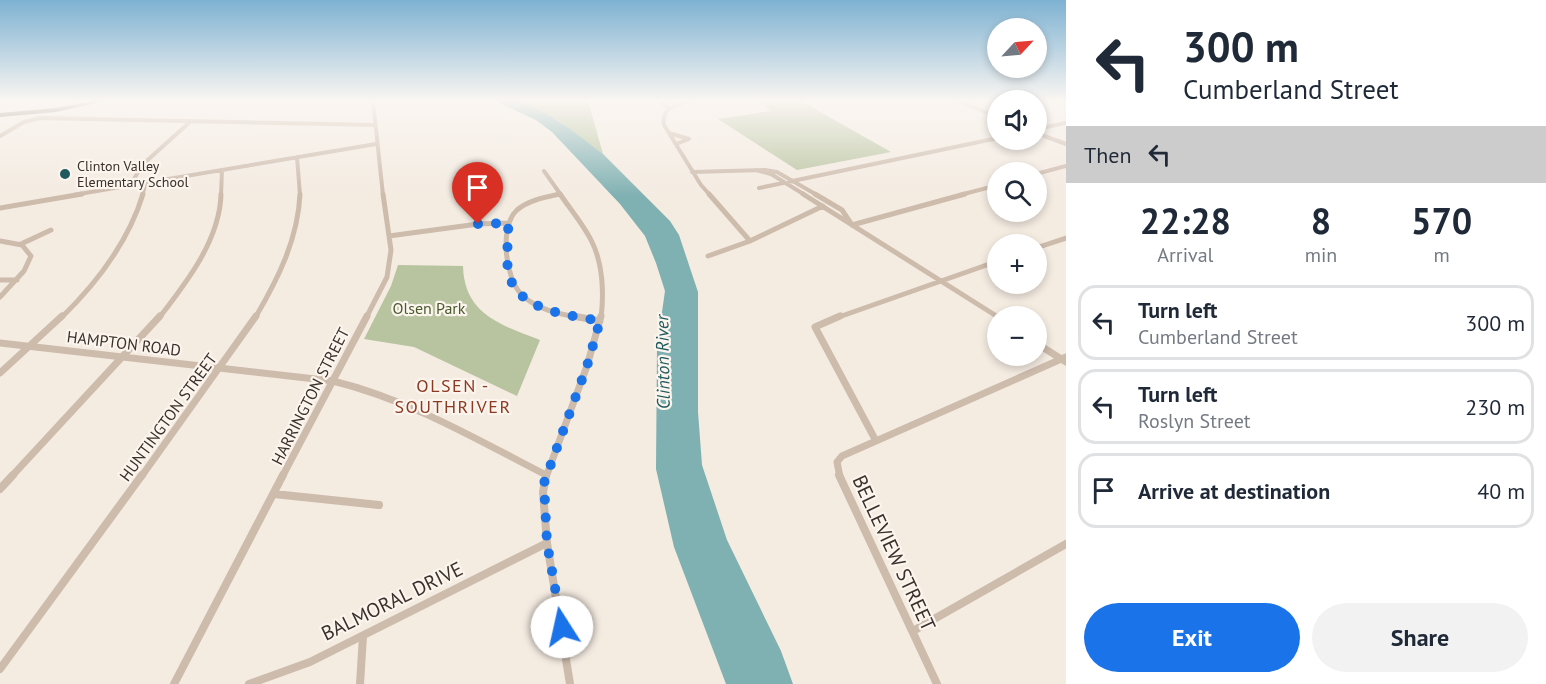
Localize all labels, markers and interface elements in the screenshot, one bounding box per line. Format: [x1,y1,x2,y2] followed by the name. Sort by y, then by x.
[987,18,1047,78] north arrow
[987,18,1047,366] map controls
[1183,19,1299,74] text: 300 m
[1084,24,1162,102] icon: left
[1183,72,1399,106] text: Cumberland Street
[987,90,1047,150] button: sound
[1143,138,1176,171] icon: left
[1084,141,1131,169] text: Then
[77,157,189,191] place label: Clinton Valley Elementary School
[452,162,503,224] pin
[987,162,1047,222] button: search
[58,167,72,181] marker: Clinton Valley Elementary School
[461,171,494,204] icon: arrive
[1140,197,1231,244] text: 22:28
[1311,197,1331,244] text: 8
[1411,197,1472,244] text: 570
[987,234,1047,294] button: +
[1157,242,1213,268] text: Arrival
[1305,242,1337,268] text: min
[1434,242,1450,268] text: m
[1138,296,1218,324] text: Turn left
[393,298,466,318] park label: Olsen Park
[987,306,1047,366] button: −
[1087,306,1120,339] icon: left
[1465,309,1525,337] text: 300 m
[650,314,675,409] water label: Clinton River
[267,324,353,468] street label: HARRINGTON STREET
[1138,324,1298,350] text: Cumberland Street
[66,326,182,360] street label: HAMPTON ROAD
[115,349,221,485] street label: HUNTINGTON STREET
[394,374,512,418] district label: OLSEN - SOUTHRIVER
[1138,380,1218,408] text: Turn left
[1087,390,1120,423] icon: left
[1465,393,1525,421] text: 230 m
[1138,408,1251,434] text: Roslyn Street
[846,471,942,635] street label: BELLEVIEW STREET
[1087,474,1120,507] icon: arrive
[1138,477,1330,505] text: Arrive at destination
[1477,477,1525,505] text: 40 m
[317,556,467,646] street label: BALMORAL DRIVE
[530,595,594,659] position arrow
[1084,603,1300,672] button: Exit
[1312,603,1528,672] button: Share

